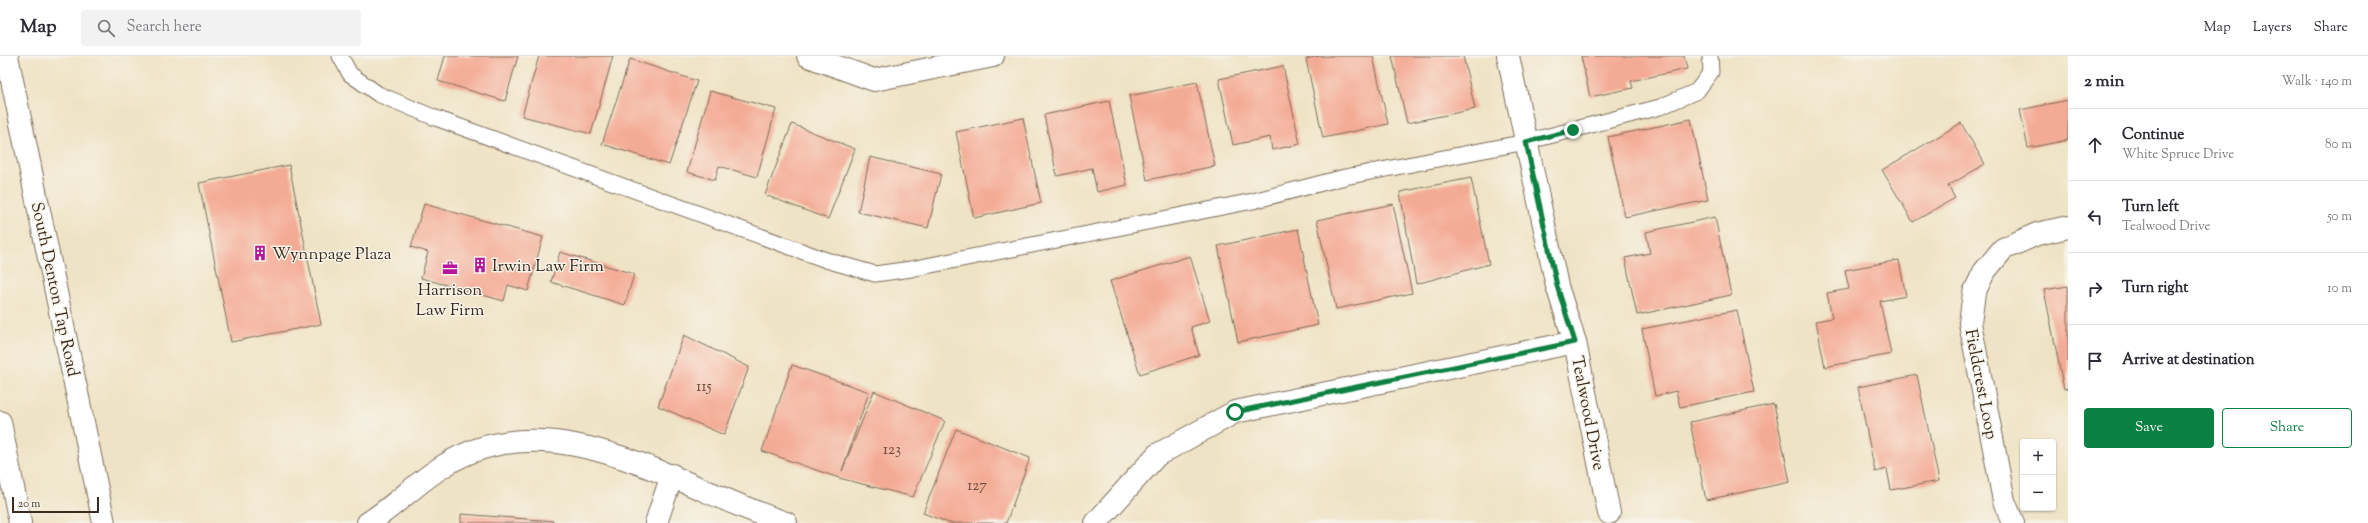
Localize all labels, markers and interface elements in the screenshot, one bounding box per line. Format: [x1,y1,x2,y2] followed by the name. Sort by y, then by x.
[81,10,361,46] search box
[20,14,57,41] text: Map
[95,17,117,39] icon: search
[127,17,202,38] text: Search here
[2204,18,2231,38] text: Map
[2253,18,2291,38] text: Layers
[2313,18,2348,38] text: Share
[2084,70,2125,94] text: 2 min
[2281,73,2352,91] text: Walk · 140 m
[1564,121,1582,139] route end
[2122,125,2184,146] text: Continue
[2084,134,2106,156] icon: ahead
[2325,136,2352,154] text: 80 m
[2122,146,2234,164] text: White Spruce Drive
[2122,197,2179,218] text: Turn left
[24,200,84,379] street label: South Denton Tap Road
[2084,206,2106,228] icon: left
[2327,208,2352,226] text: 50 m
[2122,218,2211,236] text: Tealwood Drive
[272,243,392,267] place label: Wynnpage Plaza
[251,244,269,262] building icon: Wynnpage Plaza
[492,255,604,279] place label: Irwin Law Firm
[471,256,489,274] building icon: Irwin Law Firm
[441,259,459,277] office icon: Harrison Law Firm
[2084,278,2106,300] icon: right
[2122,278,2188,299] text: Turn right
[416,279,484,323] place label: Harrison Law Firm
[2327,280,2352,298] text: 10 m
[1958,327,2002,442] street label: Fieldcrest Loop
[2084,350,2106,372] icon: arrive
[2122,350,2255,371] text: Arrive at destination
[1564,354,1610,473] street label: Tealwood Drive
[696,377,712,398] house number: 115
[1226,403,1244,421] route start
[2084,408,2214,448] button: Save
[2222,408,2352,448] button: Share
[2020,439,2056,511] map controls
[2020,439,2056,475] button: +
[883,440,901,461] house number: 123
[2020,475,2056,511] button: −
[967,476,987,497] house number: 127
[12,495,99,514] scale bar
[18,496,40,512] text: 20 m

